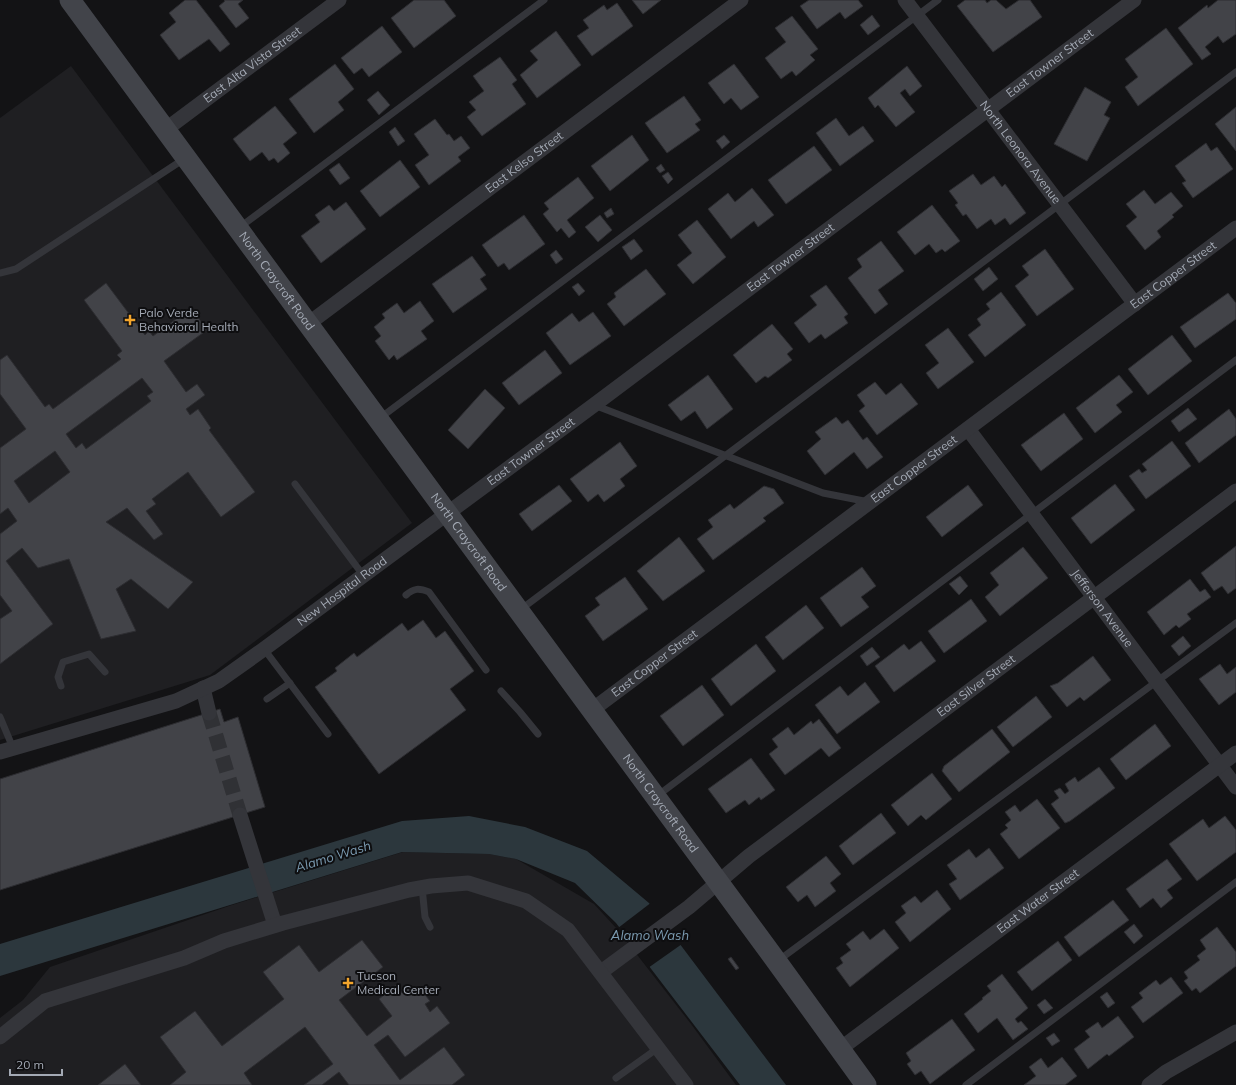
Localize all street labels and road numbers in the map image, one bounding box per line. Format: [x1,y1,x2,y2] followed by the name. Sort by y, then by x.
[200,23,304,106] street label: East Alta Vista Street
[1003,25,1096,100] street label: East Towner Street
[977,98,1064,206] street label: North Leonora Avenue
[482,128,566,196] street label: East Kelso Street
[744,220,837,295] street label: East Towner Street
[236,229,318,333] street label: North Craycroft Road
[1127,237,1219,312] street label: East Copper Street
[484,414,578,488] street label: East Towner Street
[868,432,960,506] street label: East Copper Street
[428,490,510,594] street label: North Craycroft Road
[294,553,390,629] street label: New Hospital Road
[1068,566,1137,650] street label: Jefferson Avenue
[608,626,700,700] street label: East Copper Street
[934,651,1018,720] street label: East Silver Street
[620,751,702,855] street label: North Craycroft Road
[994,865,1082,936] street label: East Water Street

